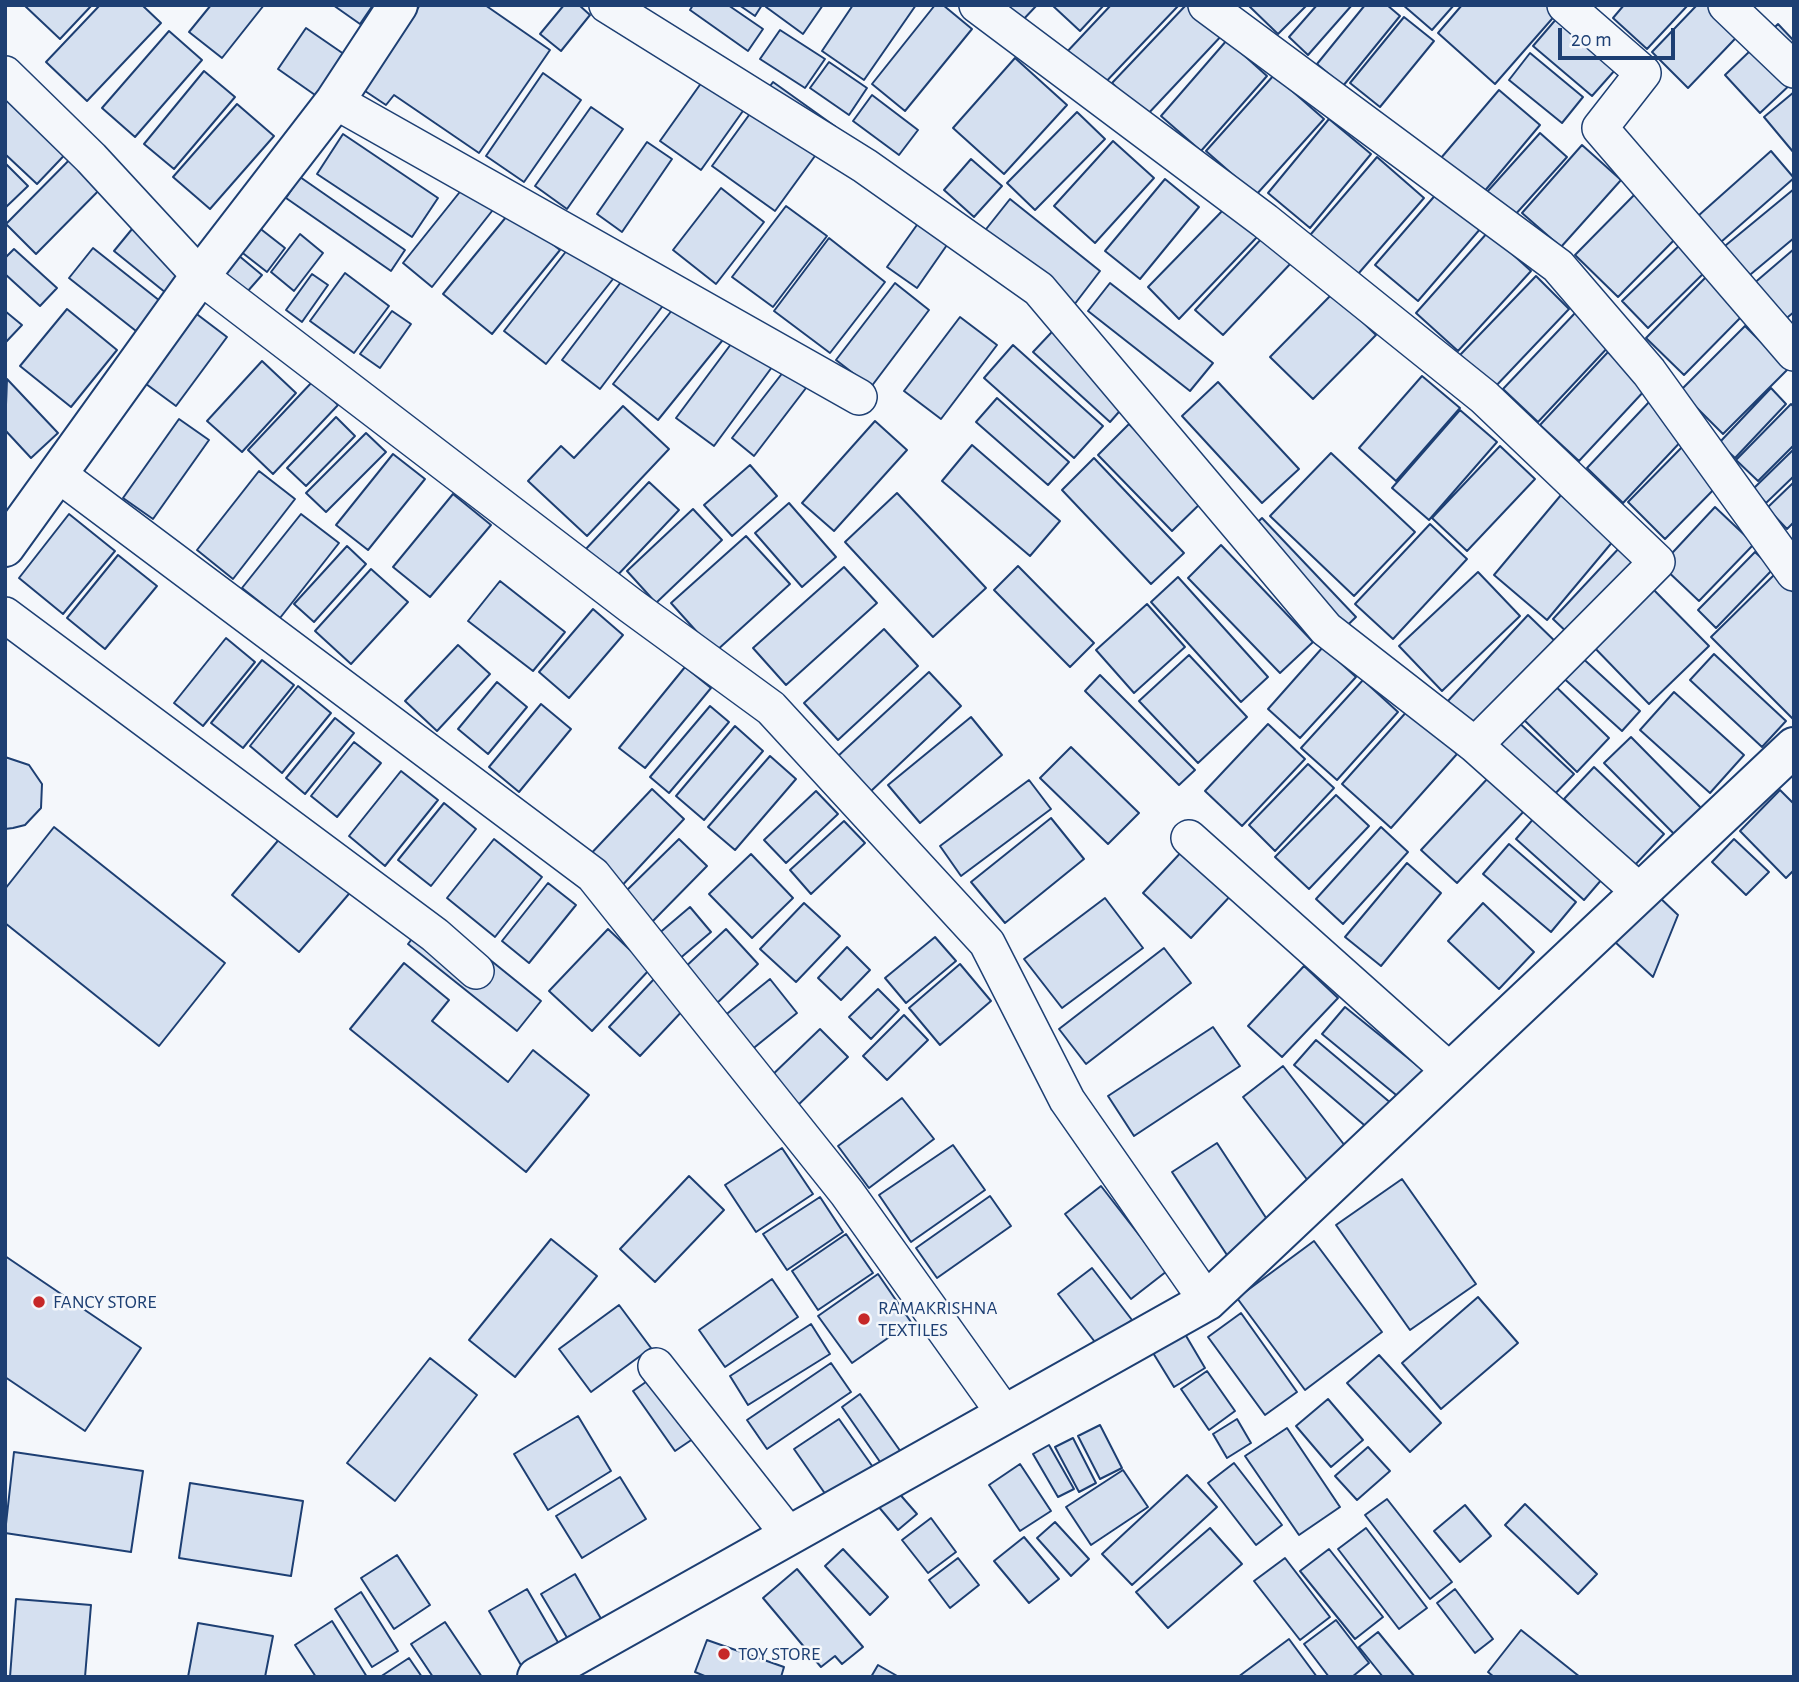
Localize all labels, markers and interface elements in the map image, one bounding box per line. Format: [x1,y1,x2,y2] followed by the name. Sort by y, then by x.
[1561,14,1678,58] scale bar
[1571,29,1612,50] text: 20 m
[53,1291,156,1313] place label: FANCY STORE
[31,1294,47,1310] marker: FANCY STORE
[878,1297,997,1341] place label: RAMAKRISHNA TEXTILES
[856,1311,872,1327] marker: RAMAKRISHNA TEXTILES
[738,1643,820,1665] place label: TOY STORE
[716,1646,732,1662] marker: TOY STORE

